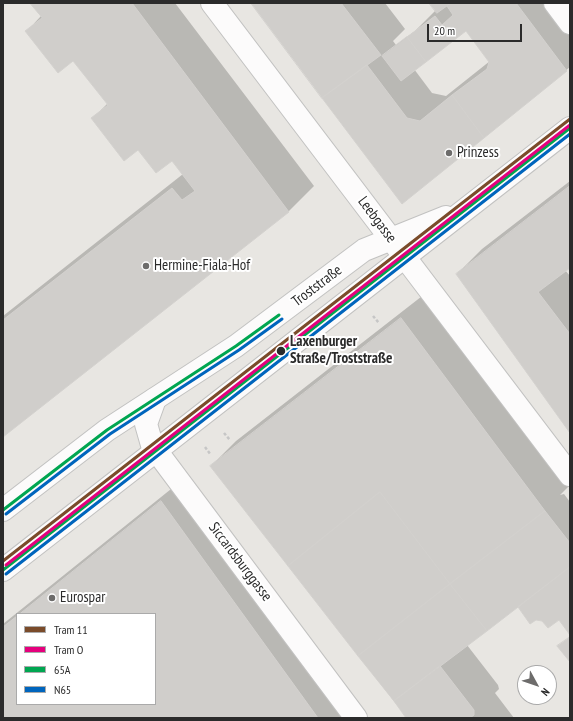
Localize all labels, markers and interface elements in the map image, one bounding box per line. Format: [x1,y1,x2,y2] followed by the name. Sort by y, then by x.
[429,16,524,42] scale bar
[434,23,455,38] text: 20 m
[457,144,499,162] place label: Prinzess
[444,148,454,158] marker: Prinzess
[354,193,400,247] street label: Leebgasse
[154,257,250,275] place label: Hermine-Fiala-Hof
[141,261,151,271] marker: Hermine-Fiala-Hof
[288,261,346,311] street label: Troststraße
[290,333,392,368] place label: Laxenburger Straße/Troststraße
[275,345,287,357] marker: Laxenburger Straße/Troststraße
[204,519,276,605] street label: Siccardsburggasse
[60,589,105,607] place label: Eurospar
[47,593,57,603] marker: Eurospar
[16,613,156,705] legend
[54,622,88,637] text: Tram 11
[54,642,83,657] text: Tram O
[54,662,70,677] text: 65A
[517,665,557,705] north arrow
[54,682,71,697] text: N65
[538,685,553,699] text: N

